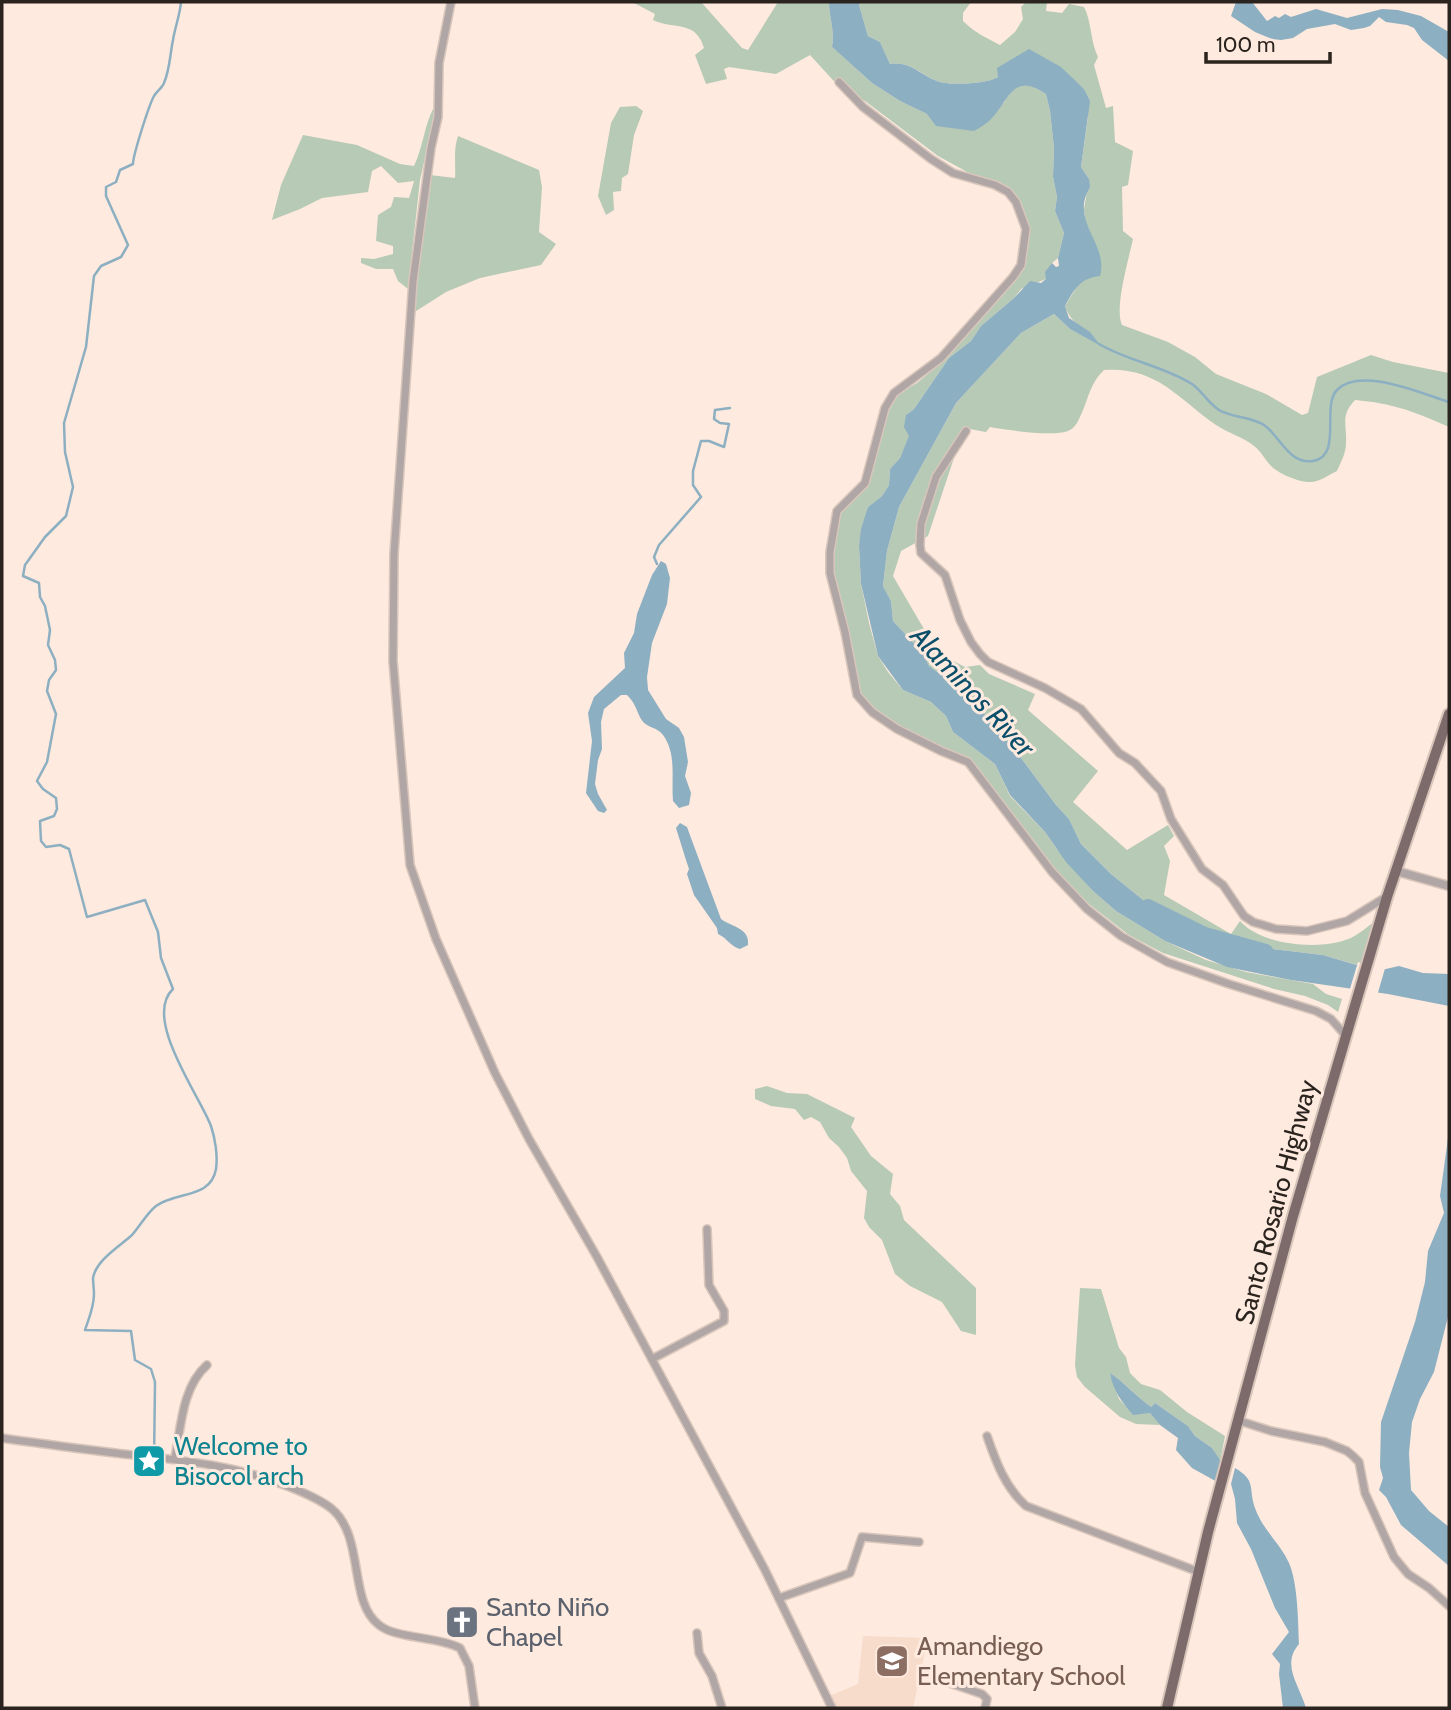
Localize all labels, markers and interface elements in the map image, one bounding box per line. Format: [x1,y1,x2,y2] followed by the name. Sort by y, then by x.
[1206,21,1330,65] scale bar
[1216,32,1275,57] text: 100 m
[902,617,1043,764] water label: Alaminos River
[1228,1076,1324,1328] street label: Santo Rosario Highway
[174,1430,308,1492] place label: Welcome to Bisocol arch
[130,1442,168,1480] place icon: Welcome to Bisocol arch
[486,1591,609,1653] place label: Santo Niño Chapel
[443,1603,481,1641] church icon: Santo Niño Chapel
[917,1630,1125,1692] place label: Amandiego Elementary School
[873,1642,911,1680] school or university icon: Amandiego Elementary School

